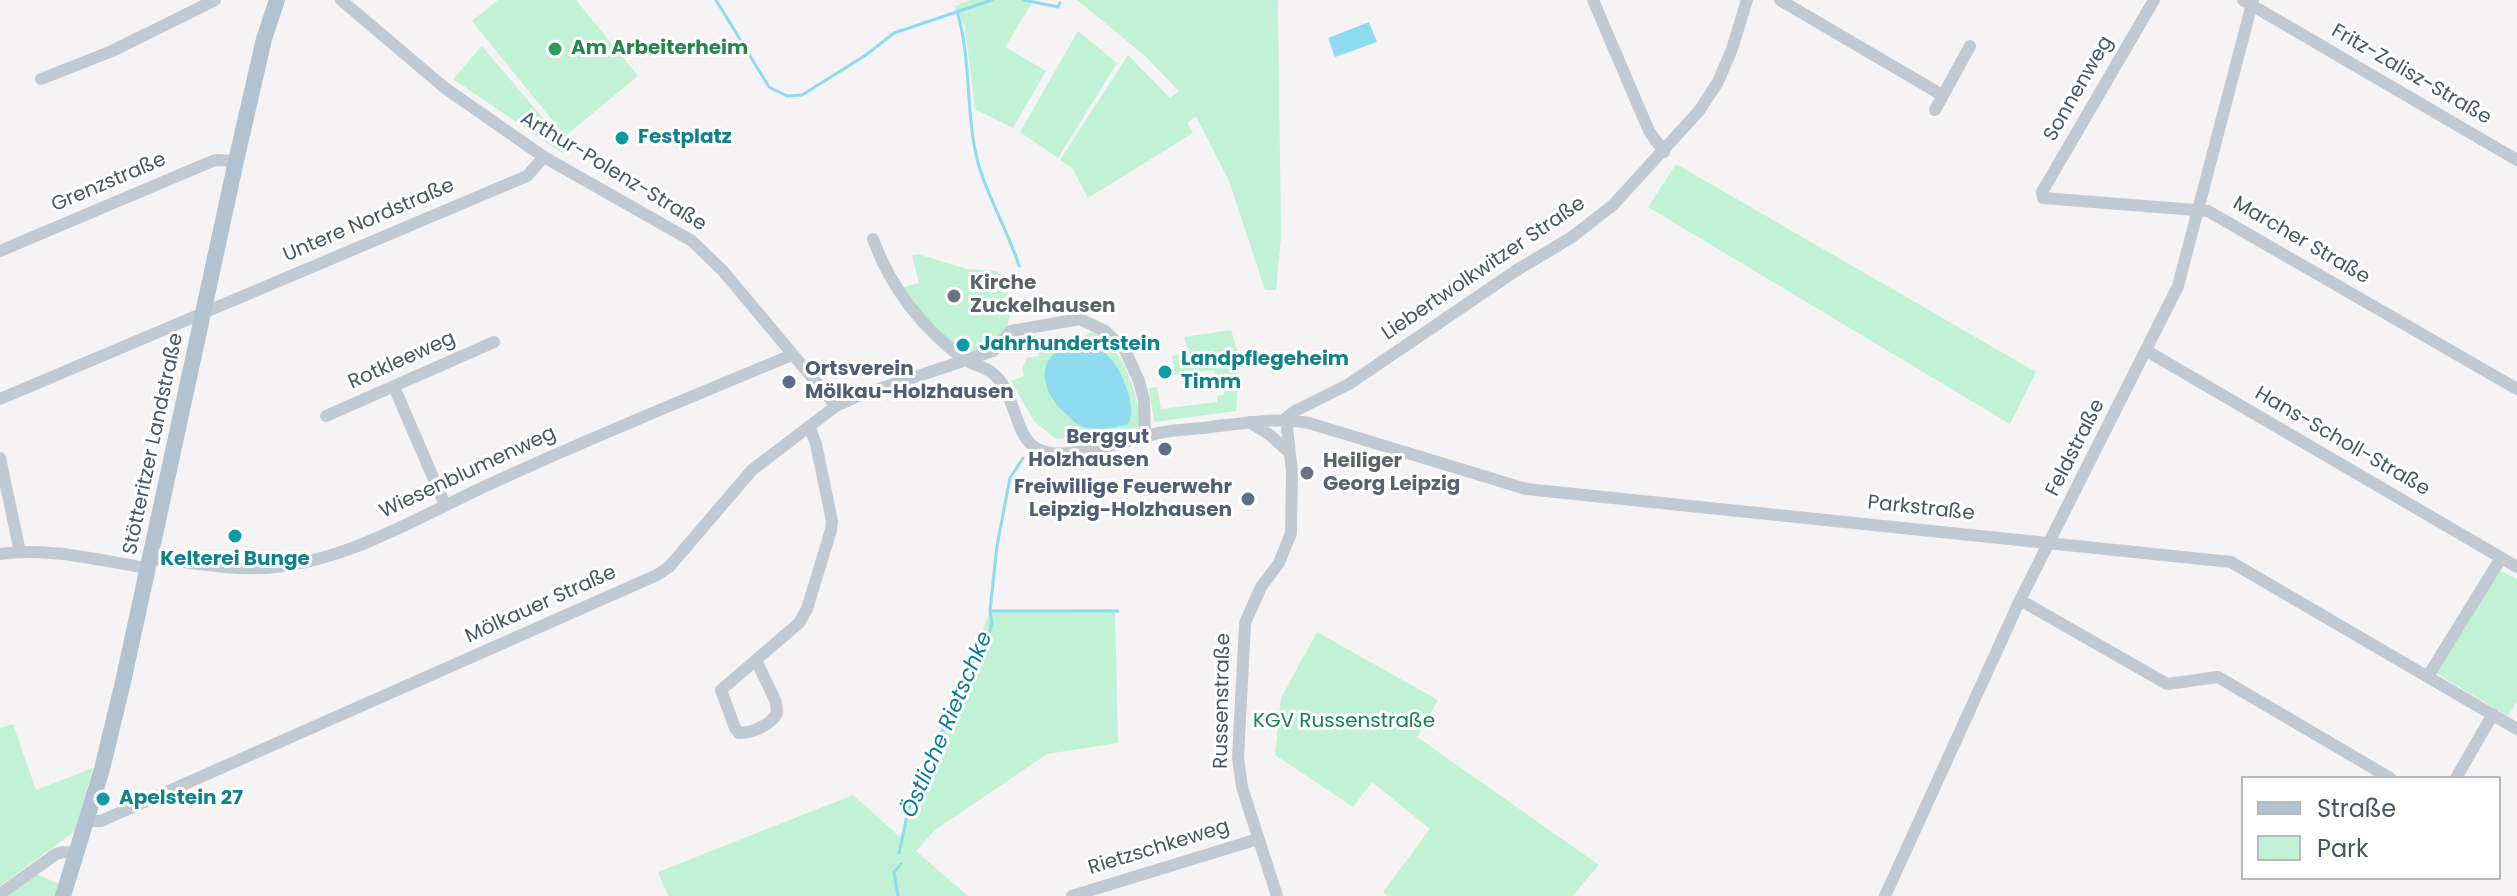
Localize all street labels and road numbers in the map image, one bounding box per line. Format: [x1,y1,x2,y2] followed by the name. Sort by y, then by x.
[2327,19,2495,131] street label: Fritz-Zalisz-Straße
[2039,32,2119,146] street label: Sonnenweg
[516,107,710,237] street label: Arthur-Polenz-Straße
[48,148,170,218] street label: Grenzstraße
[280,174,458,268] street label: Untere Nordstraße
[1378,192,1590,346] street label: Liebertwolkwitzer Straße
[2228,192,2374,290] street label: Marcher Straße
[345,327,459,395] street label: Rotkleeweg
[119,331,189,557] street label: Stötteritzer Landstraße
[2250,382,2434,502] street label: Hans-Scholl-Straße
[2041,395,2111,501] street label: Feldstraße
[376,422,560,524] street label: Wiesenblumenweg
[1866,491,1976,527] street label: Parkstraße
[462,561,620,649] street label: Mölkauer Straße
[1210,633,1236,769] street label: Russenstraße
[1086,815,1232,881] street label: Rietzschkeweg

